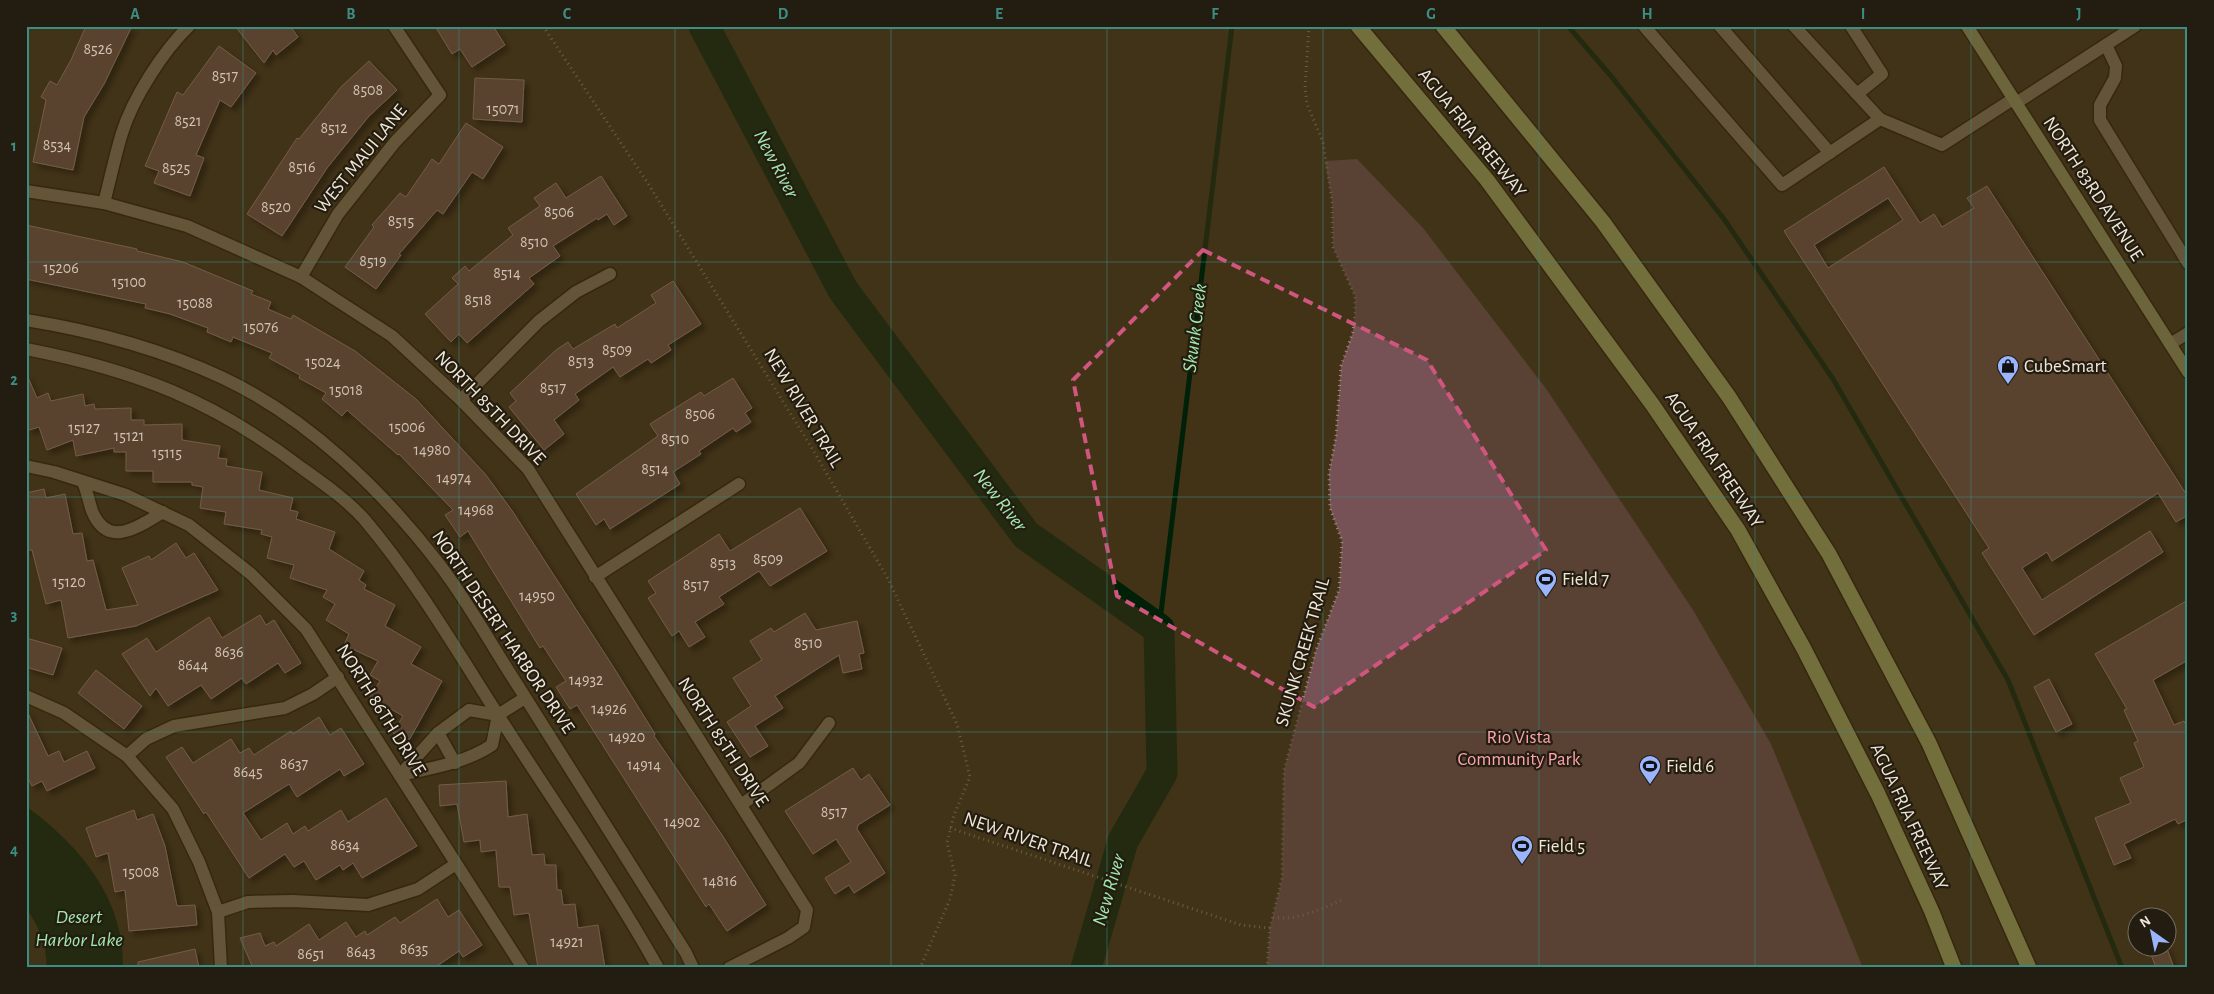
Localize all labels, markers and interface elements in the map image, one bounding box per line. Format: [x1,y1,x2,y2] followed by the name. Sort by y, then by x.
[130,6,140,22] text: A
[346,6,356,22] text: B
[563,6,572,22] text: C
[778,6,789,22] text: D
[995,6,1003,22] text: E
[1211,6,1219,22] text: F
[1426,6,1436,22] text: G
[1641,6,1653,22] text: H
[1861,6,1865,22] text: I
[2076,6,2082,22] text: J
[83,41,113,57] house number: 8526
[1414,65,1530,201] street label: AGUA FRIA FREEWAY
[212,68,239,84] house number: 8517
[353,82,383,98] house number: 8508
[311,101,411,217] street label: WEST MAUI LANE
[487,101,519,117] house number: 15071
[174,113,202,129] house number: 8521
[2039,114,2147,264] street label: NORTH 83RD AVENUE
[320,120,348,136] house number: 8512
[750,127,802,202] water label: New River
[43,137,72,153] house number: 8534
[11,138,17,154] text: 1
[288,159,316,175] house number: 8516
[162,160,190,176] house number: 8525
[261,199,291,215] house number: 8520
[544,204,574,220] house number: 8506
[388,213,414,229] house number: 8515
[520,234,548,250] house number: 8510
[359,253,387,269] house number: 8519
[43,260,79,276] house number: 15206
[493,265,521,281] house number: 8514
[112,274,146,290] house number: 15100
[1180,282,1210,374] water label: Skunk Creek
[464,292,492,308] house number: 8518
[177,295,213,311] house number: 15088
[244,319,278,335] house number: 15076
[602,342,632,358] house number: 8509
[760,345,846,471] street label: NEW RIVER TRAIL
[431,348,549,468] street label: NORTH 85TH DRIVE
[568,353,594,369] house number: 8513
[305,354,341,370] house number: 15024
[1996,354,2020,385] shop icon: CubeSmart
[2024,357,2107,376] place label: CubeSmart
[10,372,18,388] text: 2
[540,380,567,396] house number: 8517
[329,382,363,398] house number: 15018
[1662,389,1766,531] street label: AGUA FRIA FREEWAY
[685,406,715,422] house number: 8506
[389,419,425,435] house number: 15006
[68,420,100,436] house number: 15127
[114,428,144,444] house number: 15121
[661,431,689,447] house number: 8510
[414,442,450,458] house number: 14980
[152,445,182,461] house number: 15115
[641,461,669,477] house number: 8514
[969,465,1031,536] water label: New River
[436,470,472,486] house number: 14974
[458,502,494,518] house number: 14968
[428,527,578,737] street label: NORTH DESERT HARBOR DRIVE
[753,551,783,567] house number: 8509
[710,555,736,571] house number: 8513
[1534,567,1558,598] sports icon: Field 7
[1562,570,1609,589] place label: Field 7
[52,574,86,590] house number: 15120
[1273,575,1333,729] street label: SKUNK CREEK TRAIL
[683,577,710,593] house number: 8517
[519,588,555,604] house number: 14950
[11,607,18,623] text: 3
[794,635,822,651] house number: 8510
[333,641,429,779] street label: NORTH 86TH DRIVE
[214,644,244,660] house number: 8636
[178,657,209,673] house number: 8644
[569,672,603,688] house number: 14932
[674,674,772,810] street label: NORTH 85TH DRIVE
[591,701,627,717] house number: 14926
[1458,728,1581,769] park label: Rio Vista Community Park
[609,729,645,745] house number: 14920
[1867,741,1951,893] street label: AGUA FRIA FREEWAY
[1638,754,1662,785] sports icon: Field 6
[280,756,309,772] house number: 8637
[627,757,661,773] house number: 14914
[1666,757,1714,776] place label: Field 6
[233,764,263,780] house number: 8645
[821,804,848,820] house number: 8517
[961,809,1095,871] street label: NEW RIVER TRAIL
[664,814,700,830] house number: 14902
[1510,834,1534,865] sports icon: Field 5
[330,837,360,853] house number: 8634
[1538,837,1585,856] place label: Field 5
[10,842,18,858] text: 4
[1089,851,1129,928] water label: New River
[123,864,159,880] house number: 15008
[703,873,737,889] house number: 14816
[2126,906,2176,956] north arrow
[35,907,123,950] water label: Desert Harbor Lake
[2138,913,2153,930] text: N
[550,934,584,950] house number: 14921
[400,941,428,957] house number: 8635
[346,944,376,960] house number: 8643
[297,946,325,962] house number: 8651

